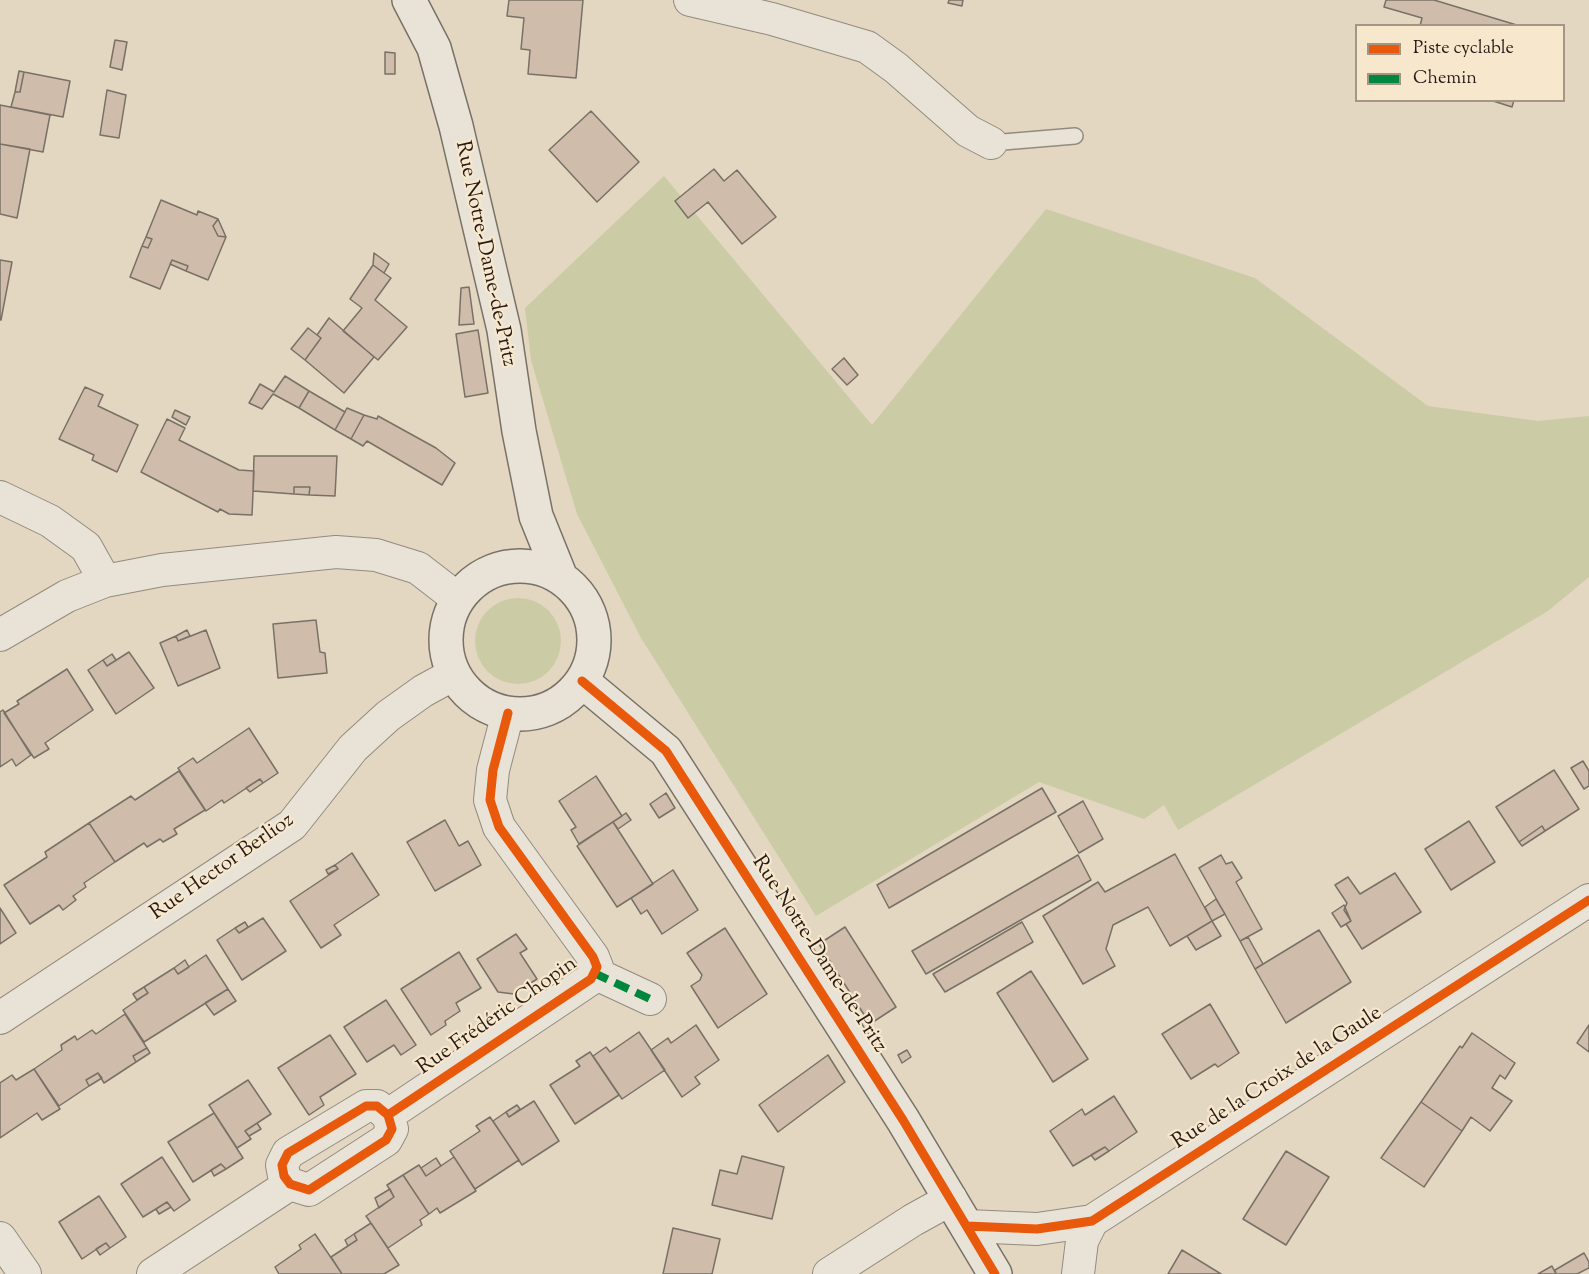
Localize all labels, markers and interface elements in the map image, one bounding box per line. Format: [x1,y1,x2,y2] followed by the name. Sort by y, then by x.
[1355,24,1565,102] legend
[1413,36,1514,62] text: Piste cyclable
[1413,66,1477,92] text: Chemin
[448,139,520,369] street label: Rue Notre-Dame-de-Pritz
[146,809,300,927] street label: Rue Hector Berlioz
[745,852,891,1058] street label: Rue Notre-Dame-de-Pritz
[413,952,583,1082] street label: Rue Frédéric Chopin
[1169,1002,1387,1156] street label: Rue de la Croix de la Gaule

